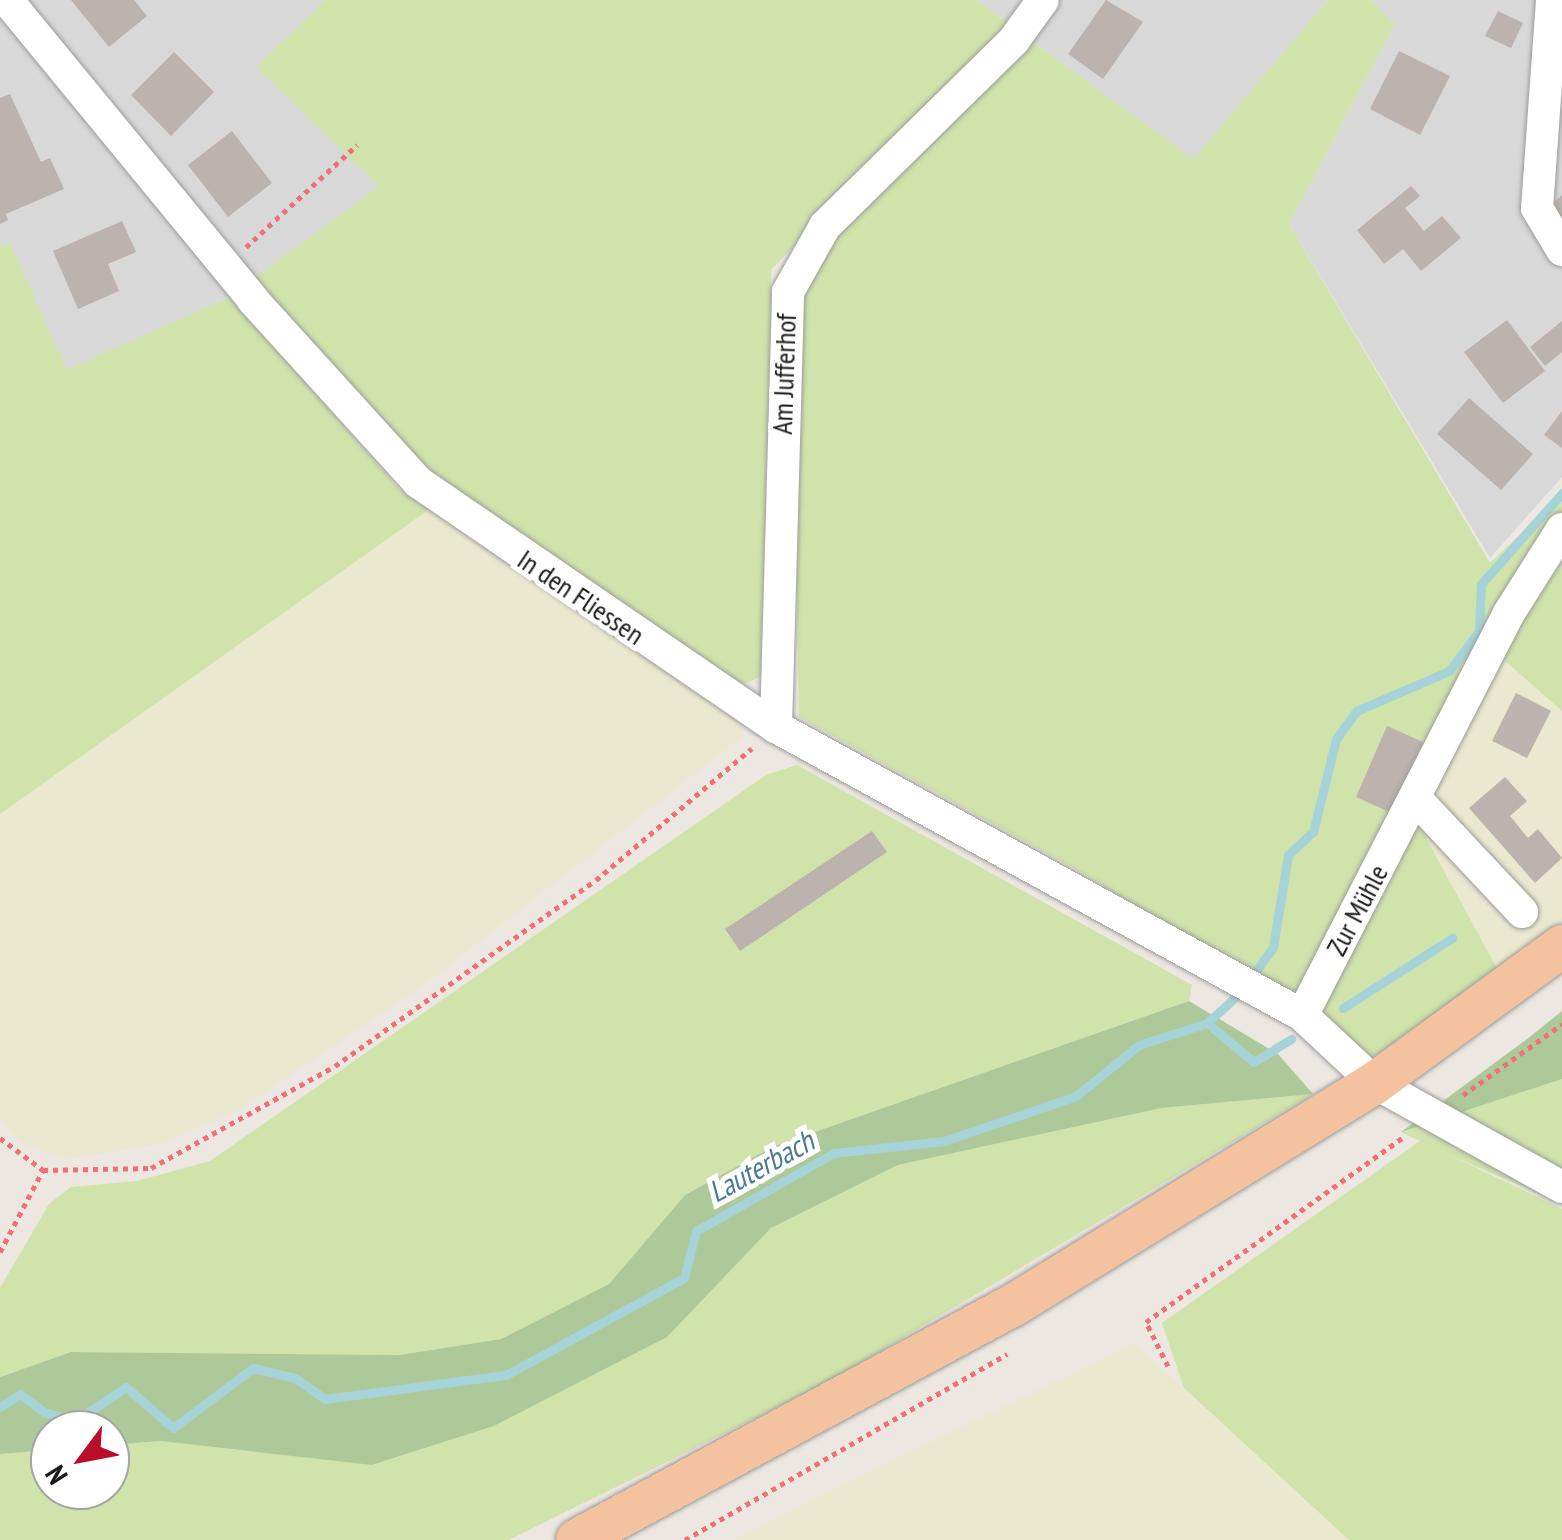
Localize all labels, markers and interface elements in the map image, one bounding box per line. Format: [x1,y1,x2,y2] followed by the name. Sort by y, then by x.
[765,313,803,435] street label: Am Jufferhof
[511,542,651,652] street label: In den Fliessen
[1319,859,1395,961] street label: Zur Mühle
[702,1122,820,1210] water label: Lauterbach
[30,1410,130,1510] north arrow
[36,1459,76,1491] text: N

